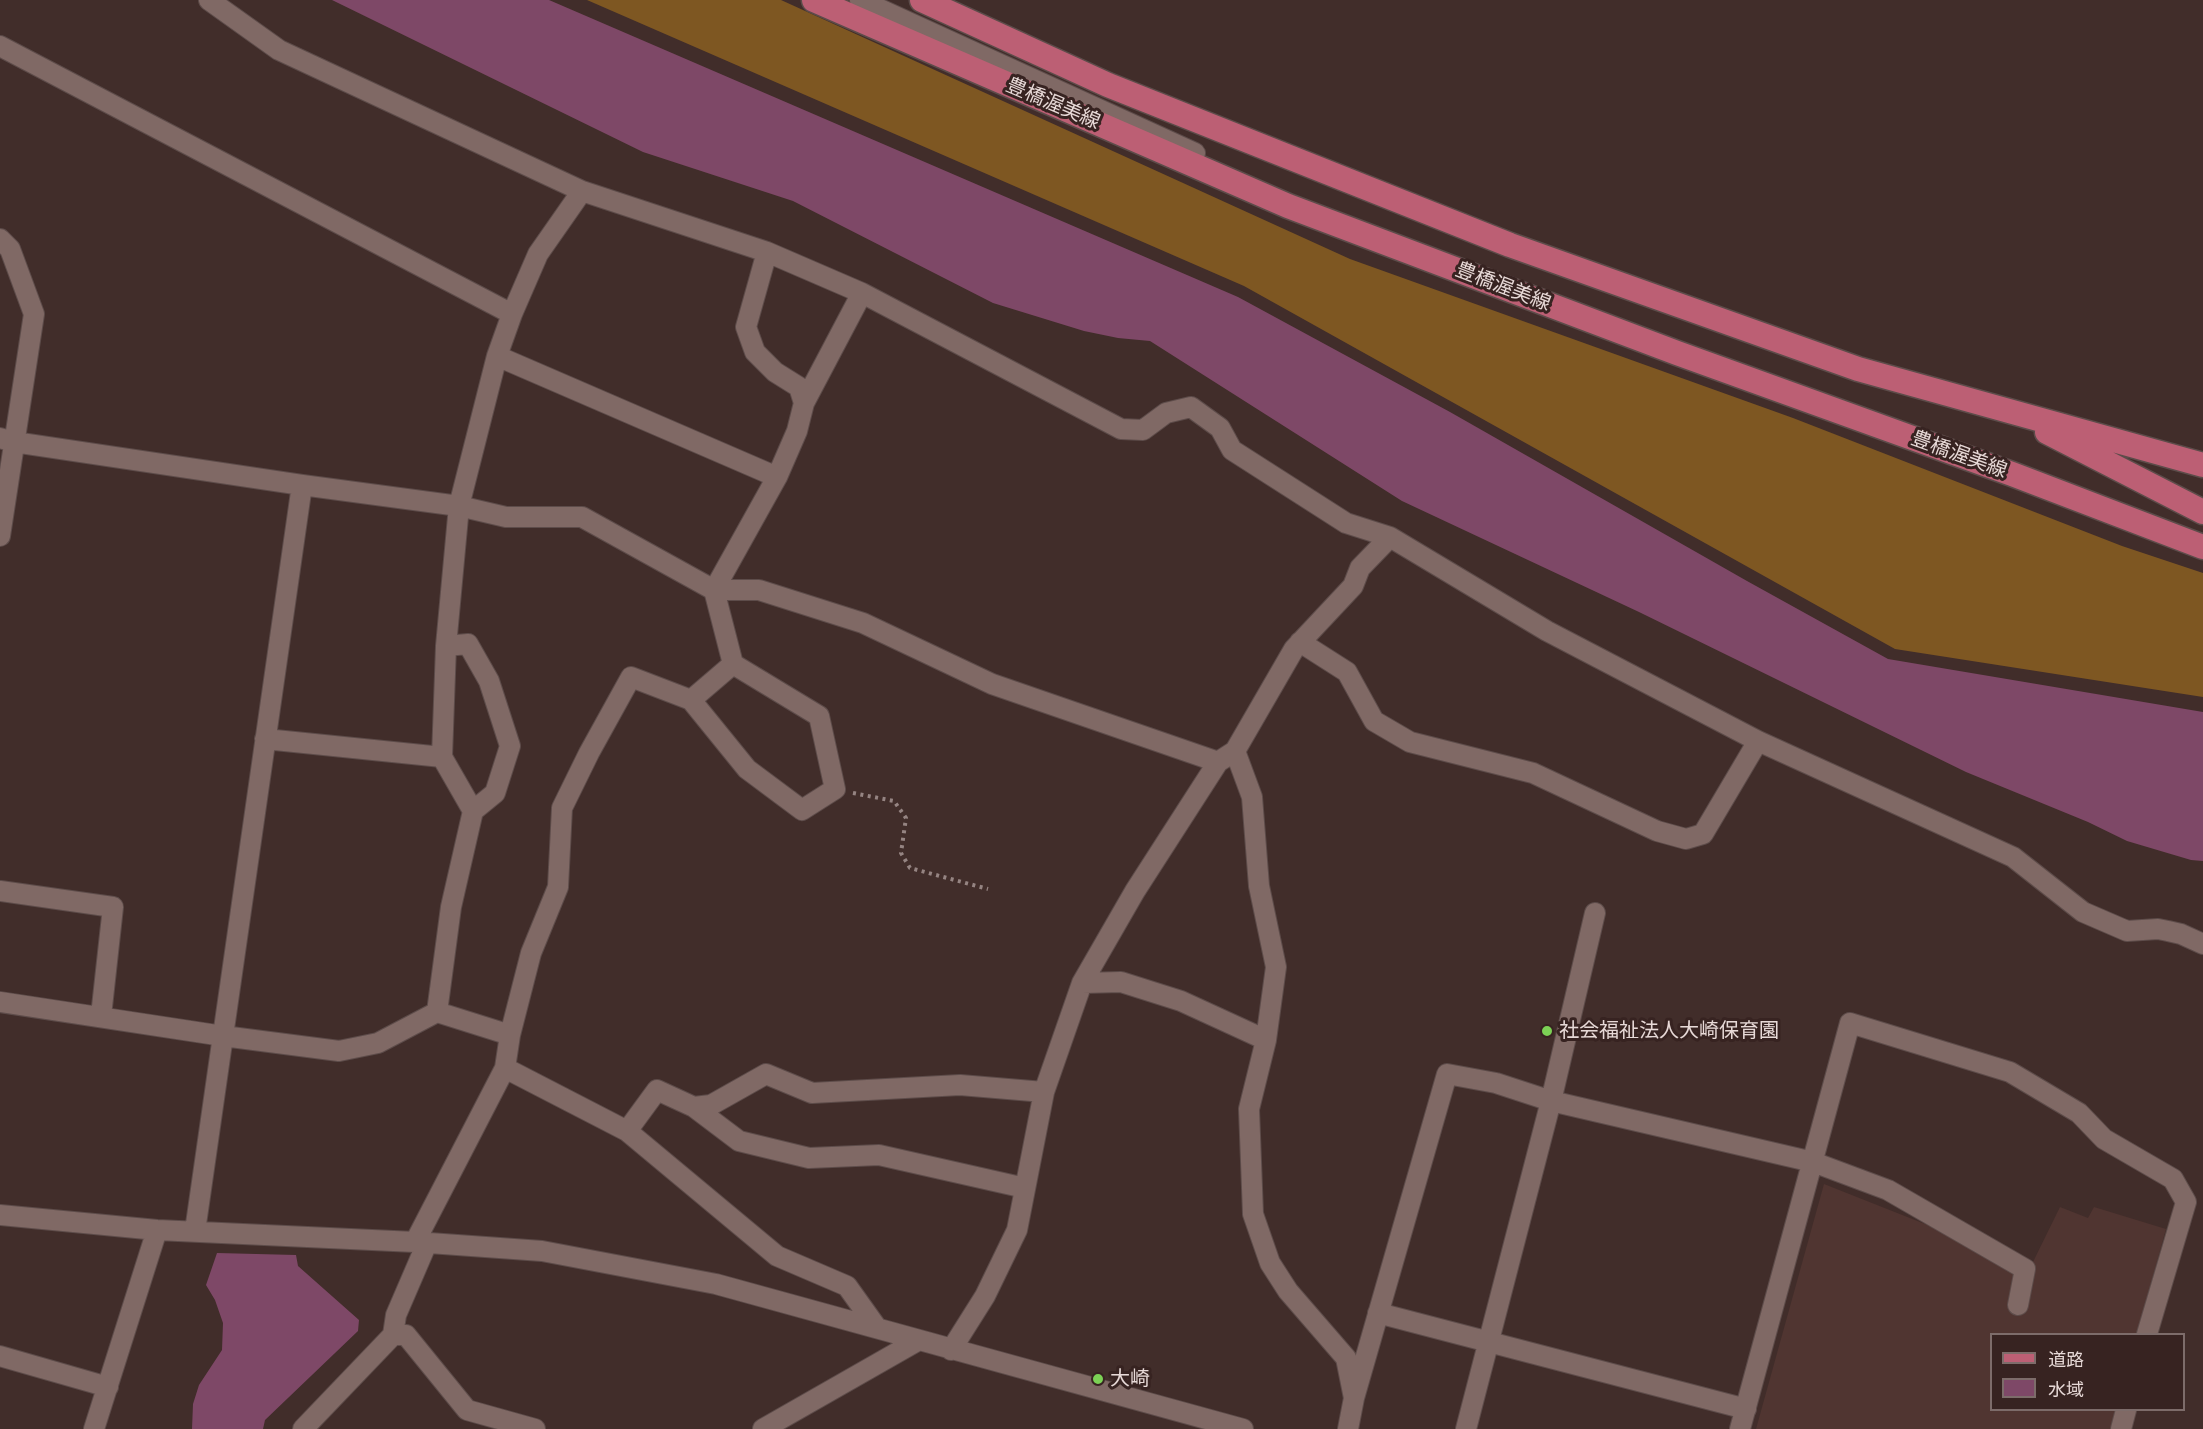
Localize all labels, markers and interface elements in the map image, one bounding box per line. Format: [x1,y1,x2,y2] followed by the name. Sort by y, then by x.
[1002,73,1104,135] street label: 豊橋渥美線
[1452,258,1554,316] street label: 豊橋渥美線
[1908,427,2010,483] street label: 豊橋渥美線
[1559,1019,1779,1043] place label: 社会福祉法人大崎保育園
[1540,1024,1554,1038] marker: 社会福祉法人大崎保育園
[1990,1333,2185,1411] legend
[2048,1348,2084,1371] text: 道路
[1110,1367,1150,1391] place label: 大崎
[1091,1372,1105,1386] marker: 大崎
[2048,1378,2084,1401] text: 水域

